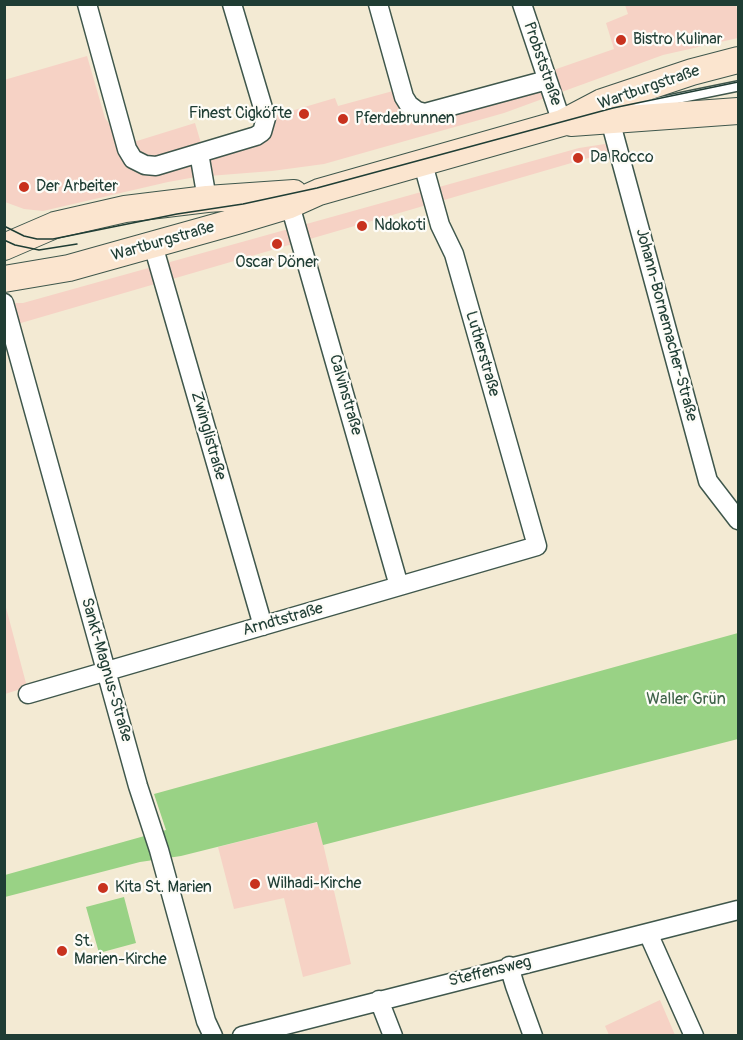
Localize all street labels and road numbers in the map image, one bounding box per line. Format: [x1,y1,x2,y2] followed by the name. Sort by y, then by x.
[519,20,565,108] street label: Probststraße
[596,62,702,114] street label: Wartburgstraße
[109,218,217,266] street label: Wartburgstraße
[631,226,701,424] street label: Johann-Bornemacher-Straße
[461,309,503,399] street label: Lutherstraße
[324,352,366,438] street label: Calvinstraße
[186,390,230,482] street label: Zwinglistraße
[76,596,136,744] street label: Sankt-Magnus-Straße
[241,599,325,641] street label: Arndtstraße
[447,952,533,992] street label: Steffensweg

